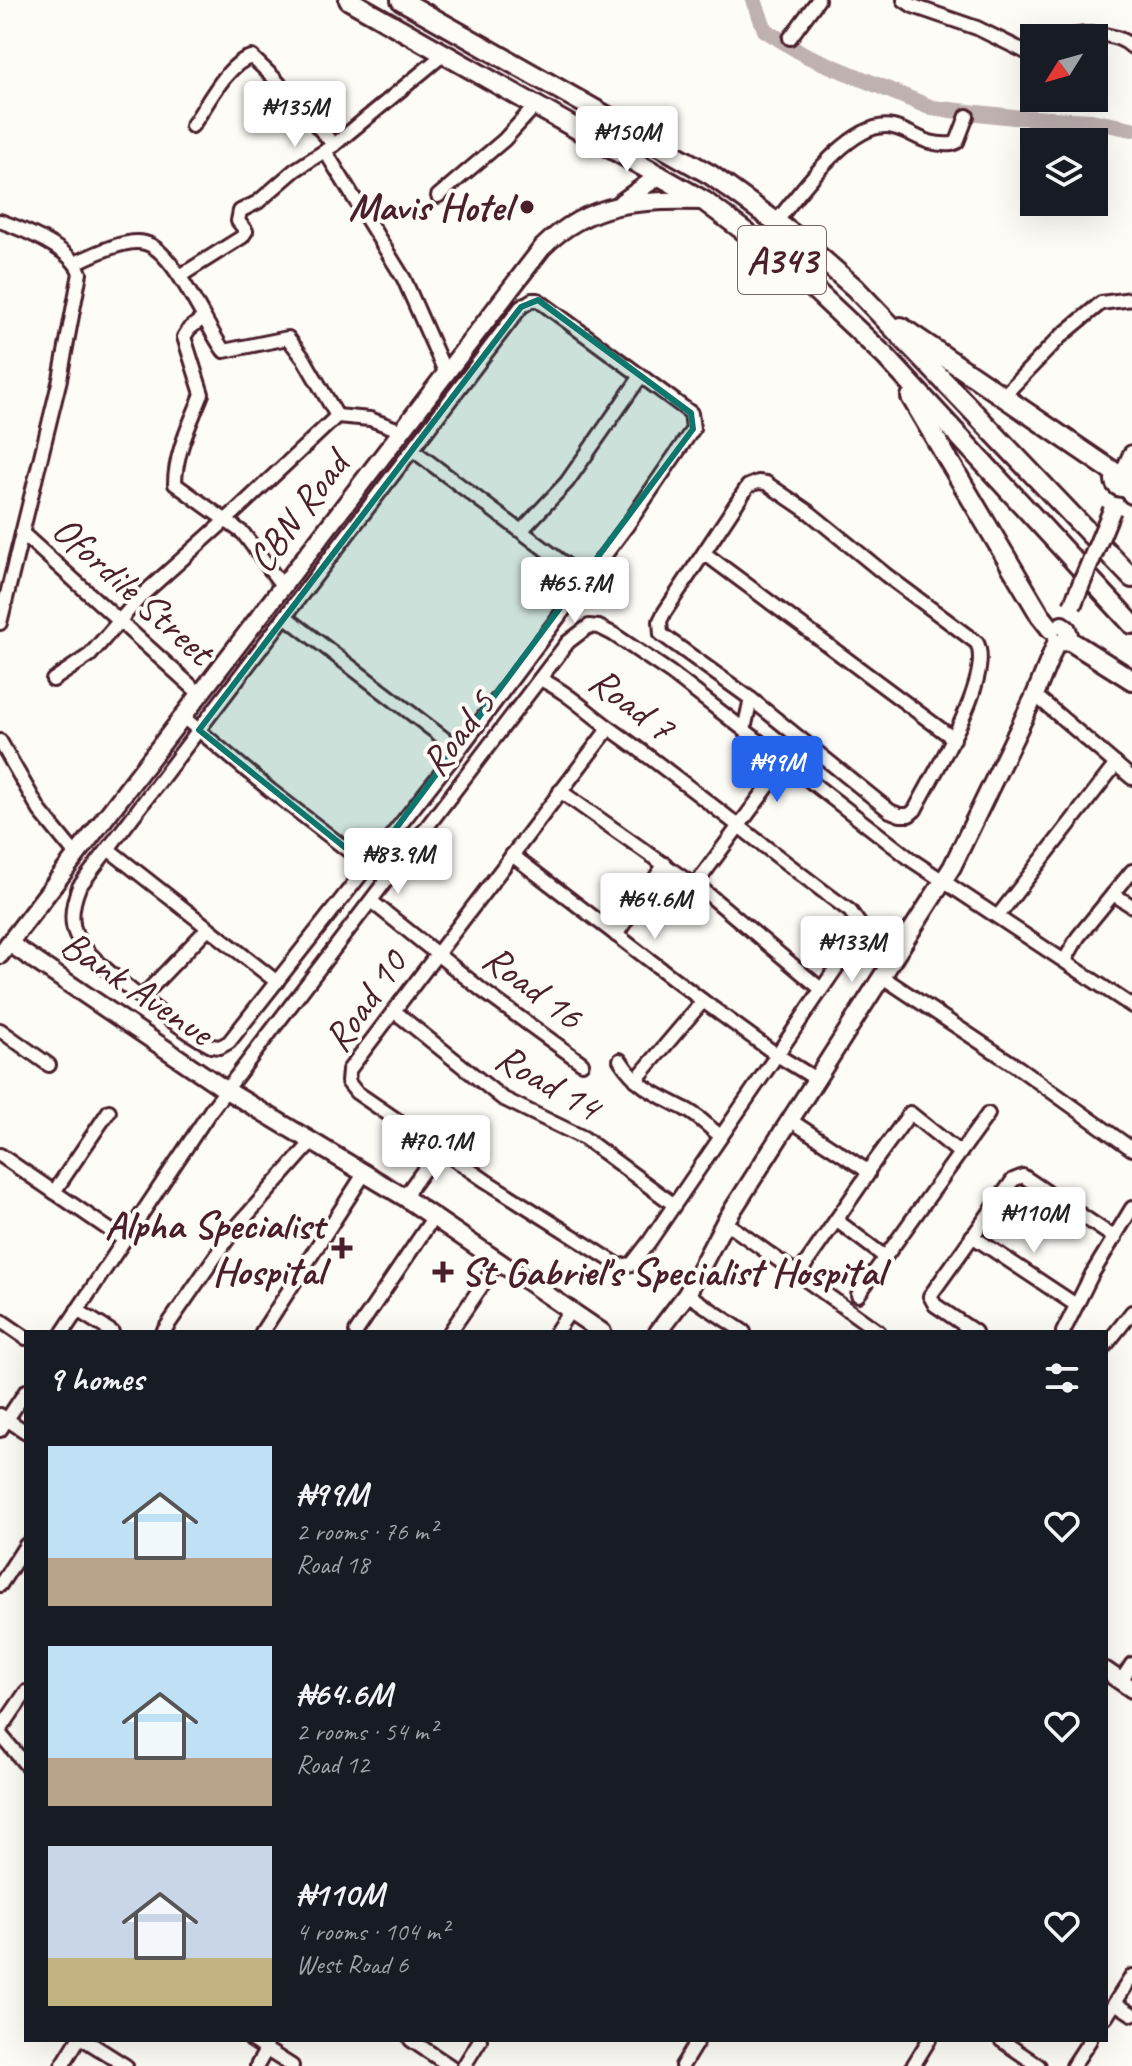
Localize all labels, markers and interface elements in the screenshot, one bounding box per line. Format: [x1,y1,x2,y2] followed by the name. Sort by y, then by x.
[1020,24,1108,112] north arrow
[1020,24,1108,216] map controls
[239,81,351,149] pin: ₦135M
[262,90,328,123] text: ₦135M
[571,106,683,174] pin: ₦150M
[594,115,660,148] text: ₦150M
[1020,128,1108,216] button: layers
[349,182,519,232] place label: Mavis Hotel
[518,198,536,216] marker: Mavis Hotel
[738,226,826,294] road number: A343
[236,437,363,582] street label: CBN Road
[42,505,227,678] street label: Ofordile Street
[510,557,640,625] pin: ₦65.7M
[539,566,611,599] text: ₦65.7M
[579,656,686,754] street label: Road 7
[410,679,508,786] street label: Road 5
[730,736,824,804] pin: ₦99M
[750,745,804,778] text: ₦99M
[333,828,463,896] pin: ₦83.9M
[362,837,434,870] text: ₦83.9M
[590,873,720,941] pin: ₦64.6M
[618,882,692,915] text: ₦64.6M
[796,916,908,984] pin: ₦133M
[51,919,225,1059] street label: Bank Avenue
[819,925,885,958] text: ₦133M
[473,933,594,1041] street label: Road 16
[312,938,420,1061] street label: Road 10
[487,1032,613,1134] street label: Road 14
[371,1115,501,1183] pin: ₦70.1M
[400,1124,472,1157] text: ₦70.1M
[978,1187,1090,1255] pin: ₦110M
[1001,1196,1067,1229] text: ₦110M
[105,1200,332,1296] place label: Alpha Specialist Hospital
[331,1237,353,1259] marker: Alpha Specialist Hospital
[461,1247,892,1297] place label: St Gabriel's Specialist Hospital
[432,1261,454,1283] marker: St Gabriel's Specialist Hospital
[1040,1356,1084,1400] icon: filters
[48,1357,144,1400] text: 9 homes
[296,1472,367,1515] text: ₦99M
[112,1478,208,1574] icon: home
[1040,1504,1084,1548] icon: heart
[296,1515,437,1548] text: 2 rooms · 76 m²
[296,1548,369,1581] text: Road 18
[296,1672,392,1715] text: ₦64.6M
[112,1678,208,1774] icon: home
[1040,1704,1084,1748] icon: heart
[296,1715,437,1748] text: 2 rooms · 54 m²
[296,1748,369,1781] text: Road 12
[296,1872,383,1915] text: ₦110M
[112,1878,208,1974] icon: home
[1040,1904,1084,1948] icon: heart
[296,1915,448,1948] text: 4 rooms · 104 m²
[296,1948,408,1981] text: West Road 6

